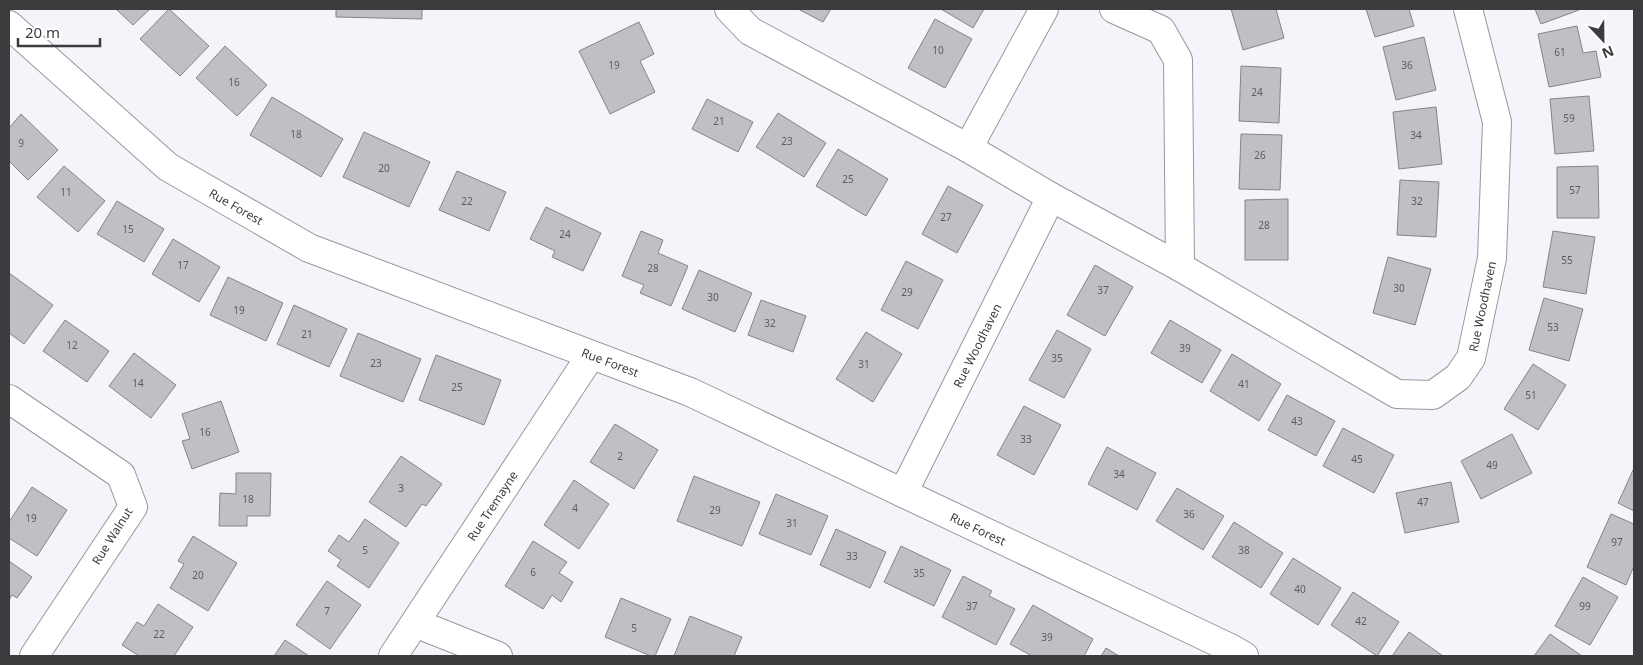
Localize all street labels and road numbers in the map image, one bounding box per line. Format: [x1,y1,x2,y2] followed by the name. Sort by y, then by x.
[206,184,267,229] street label: Rue Forest
[1464,260,1500,353] street label: Rue Woodhaven
[949,300,1005,390] street label: Rue Woodhaven
[579,343,642,381] street label: Rue Forest
[463,467,521,544] street label: Rue Tremayne
[88,504,137,568] street label: Rue Walnut
[947,508,1009,549] street label: Rue Forest

